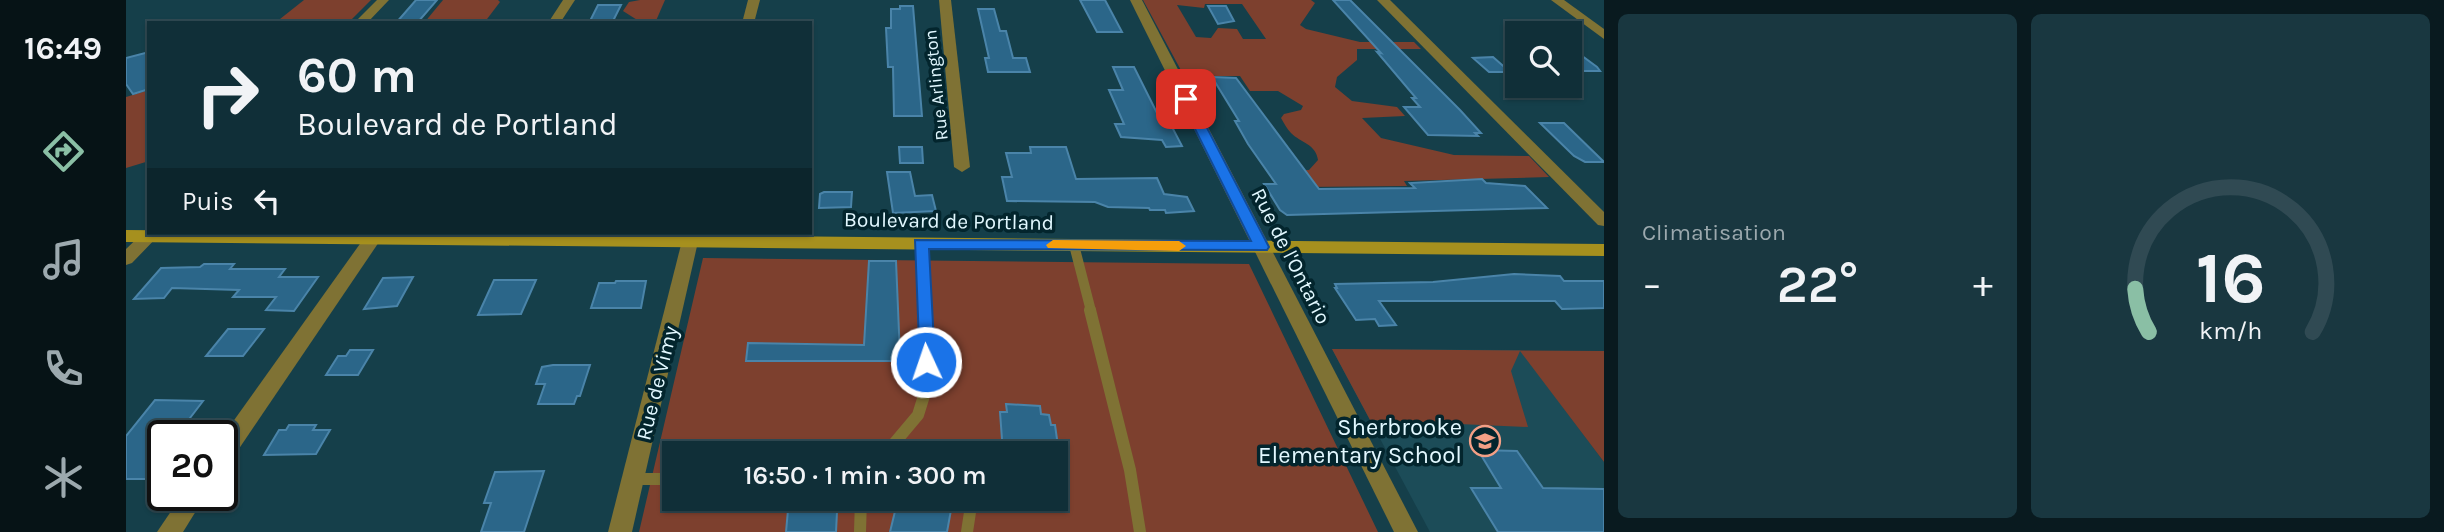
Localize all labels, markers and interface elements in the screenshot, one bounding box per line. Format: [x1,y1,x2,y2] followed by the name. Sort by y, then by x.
[1505,21,1582,98] map controls
[1505,21,1582,98] button: search
[919,29,953,141] street label: Rue Arlington
[24,30,102,67] text: 16:49
[297,47,417,104] text: 60 m
[182,49,273,140] icon: right
[1156,69,1216,129] pin
[1167,80,1205,118] icon: arrive
[297,106,618,143] text: Boulevard de Portland
[39,127,88,176] icon: directions
[248,182,286,220] icon: left
[1246,184,1336,328] street label: Rue de l'Ontario
[182,186,234,217] text: Puis
[844,207,1054,235] street label: Boulevard de Portland
[1642,219,1786,246] text: Climatisation
[39,235,88,284] icon: music
[2195,235,2266,320] text: 16
[1777,254,1858,315] text: 22°
[1642,262,1662,307] text: −
[1973,262,1993,307] text: +
[2199,316,2262,345] text: km/h
[631,323,683,443] street label: Rue de Vimy
[889,325,963,399] position arrow
[39,344,88,393] icon: phone
[1258,413,1462,469] place label: Sherbrooke Elementary School
[147,420,238,511] speed limit sign: 20
[1468,424,1502,458] school or university icon: Sherbrooke Elementary School
[39,453,88,502] icon: climate
[744,460,986,491] text: 16:50 · 1 min · 300 m

